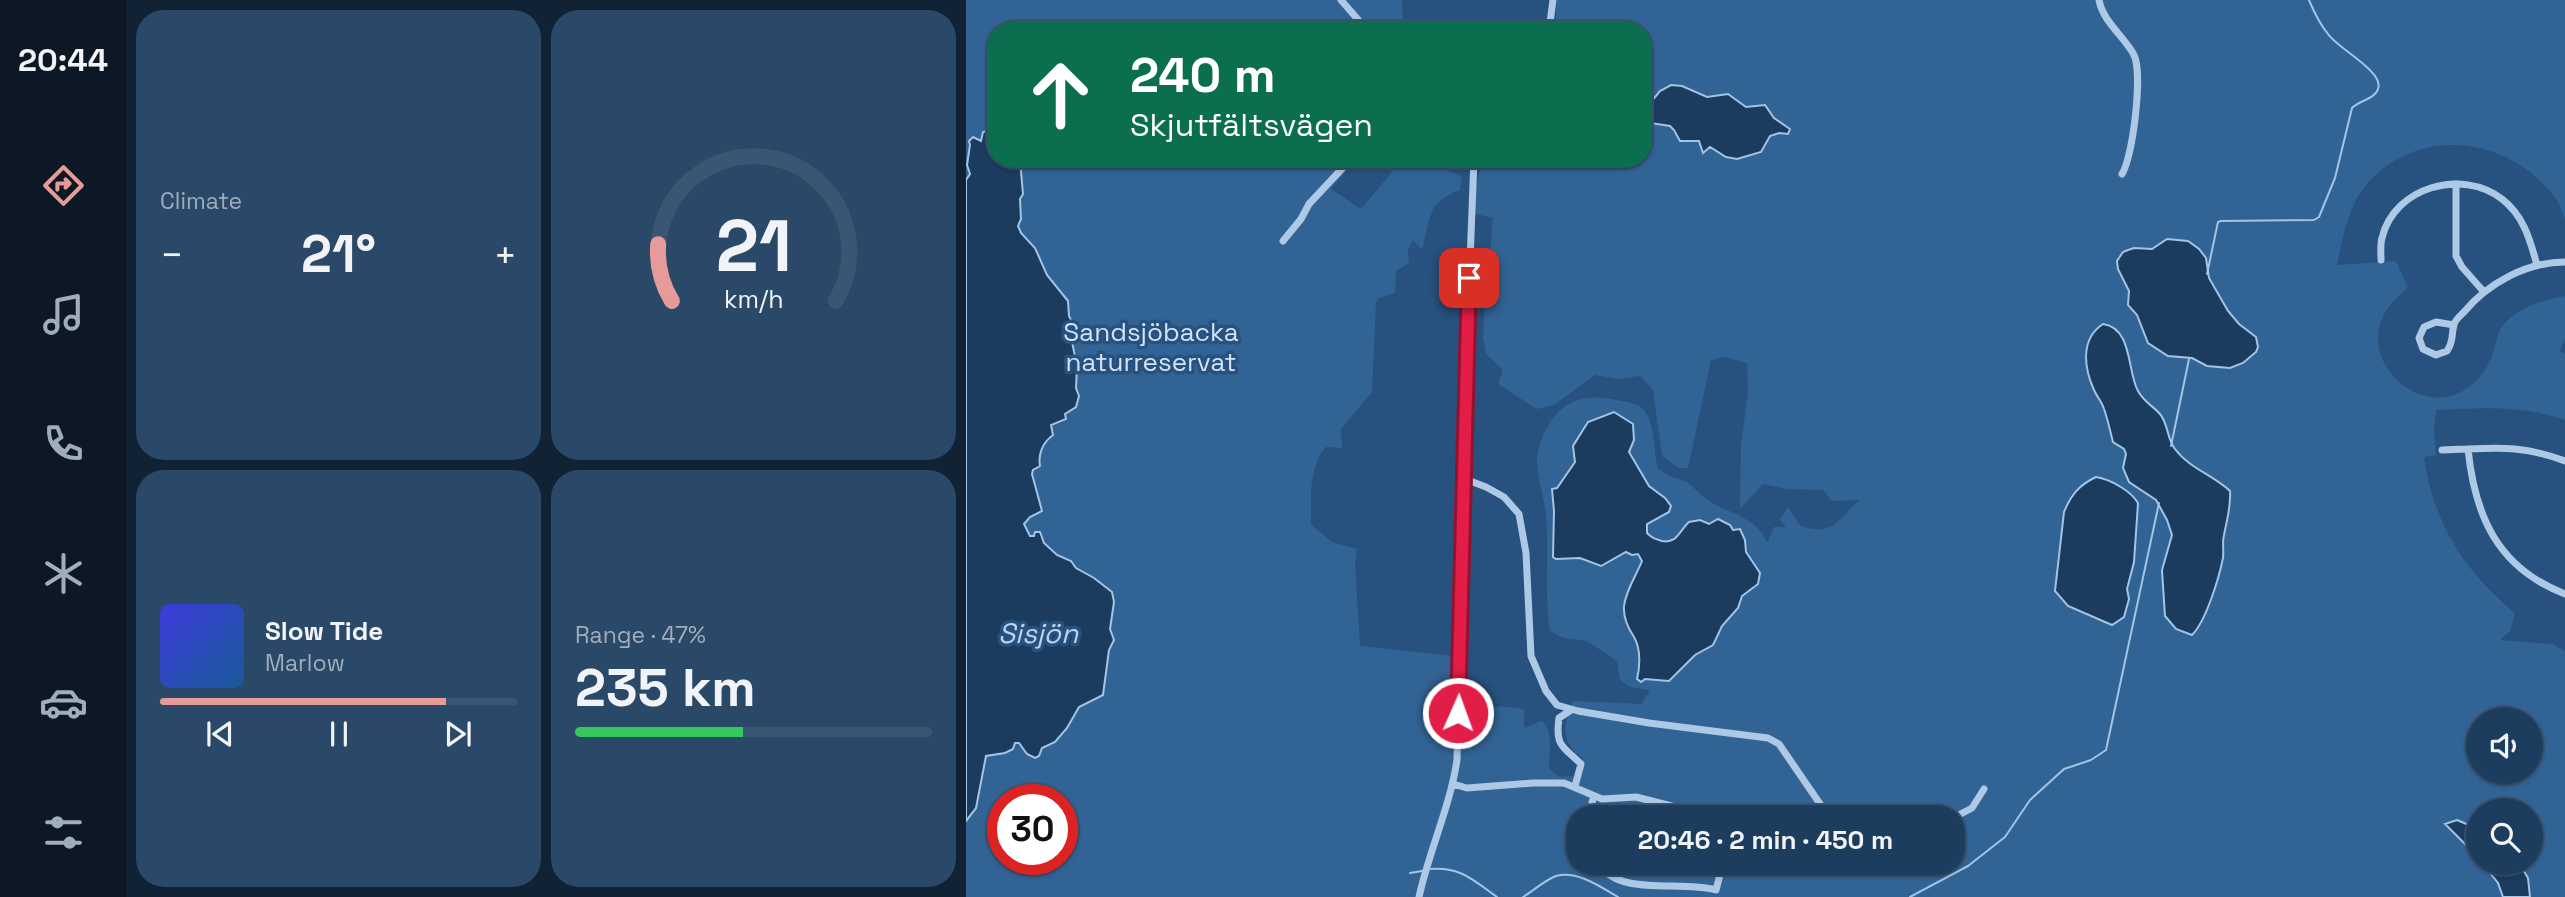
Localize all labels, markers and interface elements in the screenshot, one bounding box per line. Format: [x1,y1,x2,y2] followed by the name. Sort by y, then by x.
[18,40,108,80] text: 20:44
[1130,44,1276,106] text: 240 m
[1015,49,1106,140] icon: ahead
[1130,105,1373,145] text: Skjutfältsvägen
[39,161,88,210] icon: directions
[160,186,242,216] text: Climate
[715,199,792,292] text: 21
[301,221,376,287] text: 21°
[160,231,184,279] text: −
[493,231,517,279] text: +
[1439,248,1499,308] pin
[1450,259,1488,297] icon: arrive
[724,283,783,315] text: km/h
[39,290,88,339] icon: music
[1063,315,1239,379] park label: Sandsjöbacka naturreservat
[39,419,88,468] icon: phone
[39,549,88,598] icon: climate
[265,614,383,648] text: Slow Tide
[998,615,1079,651] water label: Sisjön
[575,620,706,650] text: Range · 47%
[265,648,345,678] text: Marlow
[575,655,756,721] text: 235 km
[1421,676,1495,750] position arrow
[39,678,88,727] icon: car
[2466,707,2543,875] map controls
[2466,707,2543,784] button: sound
[201,715,239,753] icon: previous
[320,715,358,753] icon: pause
[439,715,477,753] icon: next
[987,784,1078,875] speed limit sign: 30
[2466,798,2543,875] button: search
[39,808,88,857] icon: filters
[1638,823,1893,857] text: 20:46 · 2 min · 450 m

